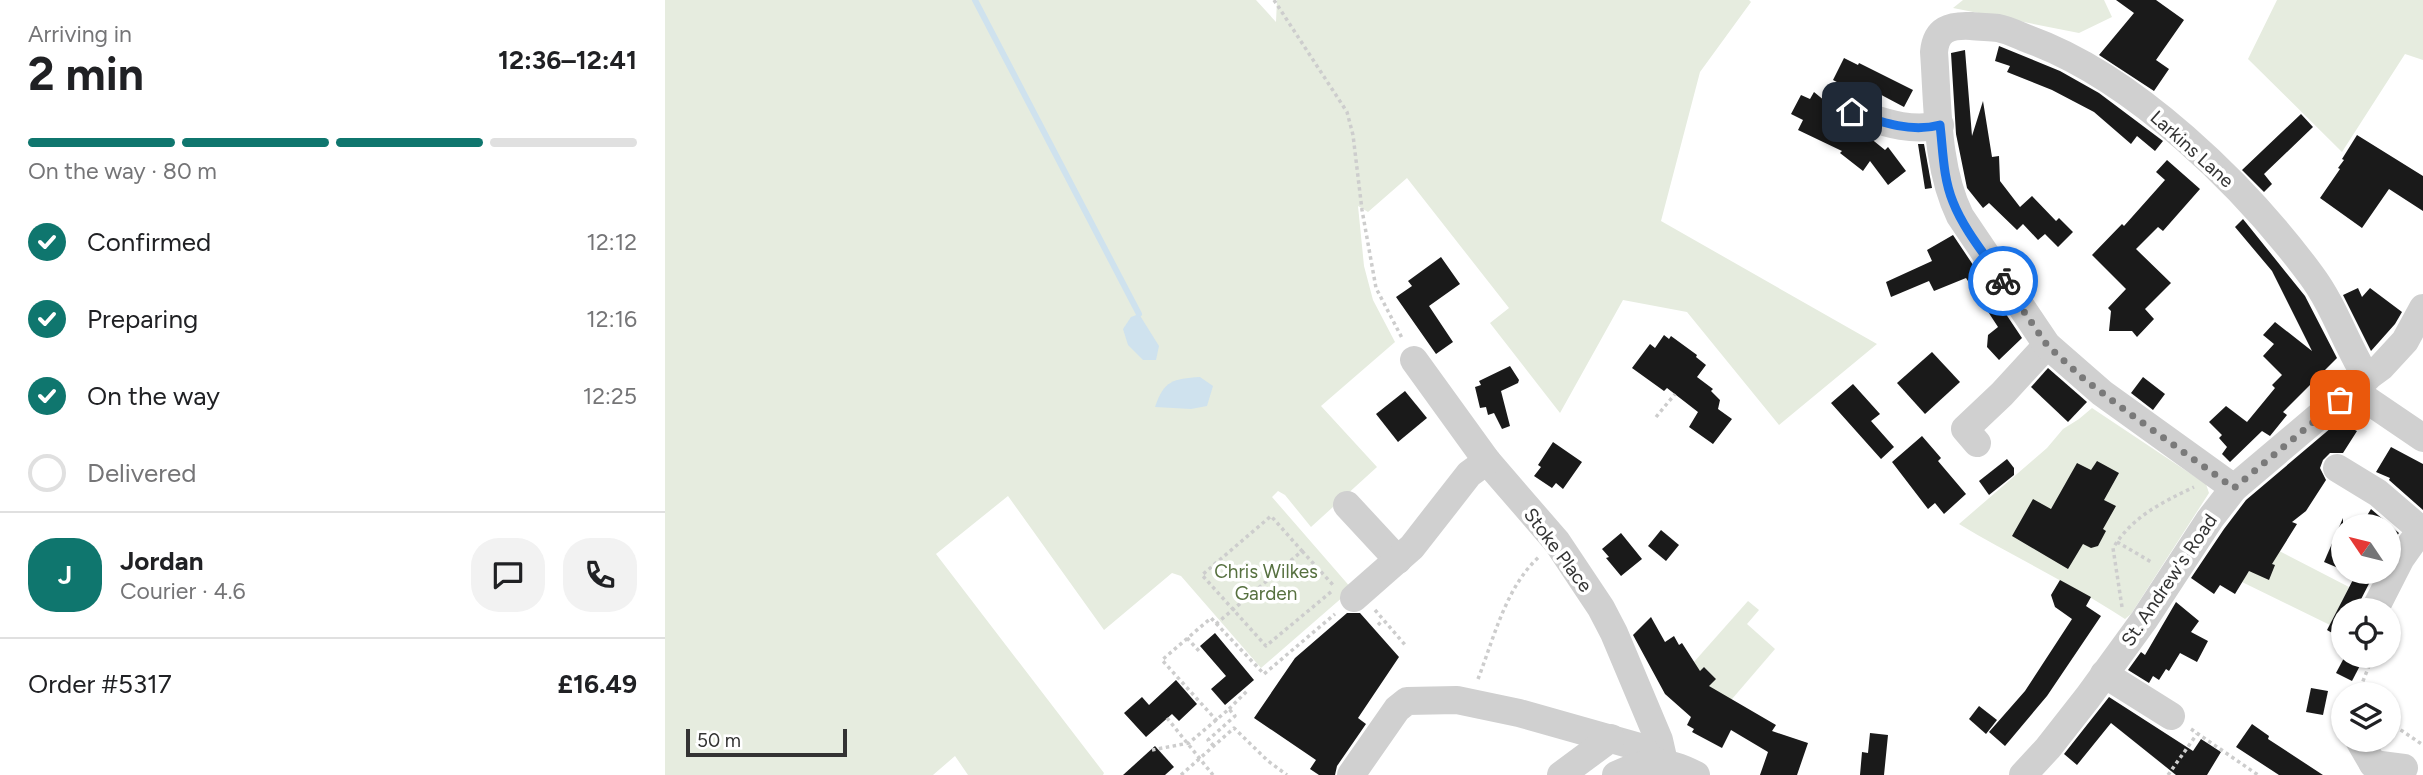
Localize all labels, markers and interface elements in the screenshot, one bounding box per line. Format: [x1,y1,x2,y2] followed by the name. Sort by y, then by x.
[28,20,132,48] text: Arriving in
[498,44,637,76] text: 12:36–12:41
[28,46,144,102] text: 2 min
[1822,82,1882,142] pin
[1833,93,1871,131] icon: home
[2146,106,2238,192] street label: Larkins Lane
[28,157,217,185] text: On the way · 80 m
[28,223,66,261] icon: check
[87,226,211,258] text: Confirmed
[586,228,637,256] text: 12:12
[1968,246,2038,316] courier
[1984,262,2022,300] icon: bike
[28,300,66,338] icon: check
[87,303,198,335] text: Preparing
[586,305,637,333] text: 12:16
[2310,370,2370,430] pin
[28,377,66,415] icon: check
[87,380,220,412] text: On the way
[2321,381,2359,419] icon: bag
[583,382,637,410] text: 12:25
[87,457,196,489] text: Delivered
[1519,503,1597,597] street label: Stoke Place
[2116,509,2222,651] street label: St. Andrew's Road
[2331,514,2401,584] north arrow
[2331,514,2401,752] map controls
[471,538,545,612] button: chat
[563,538,637,612] button: phone
[120,545,203,577] text: Jordan
[58,559,72,591] text: J
[1214,560,1318,605] park label: Chris Wilkes Garden
[120,577,246,605] text: Courier · 4.6
[2331,598,2401,668] button: locate
[28,668,172,700] text: Order #5317
[557,668,637,700] text: £16.49
[2331,682,2401,752] button: layers
[686,726,847,758] scale bar
[697,729,741,752] text: 50 m

